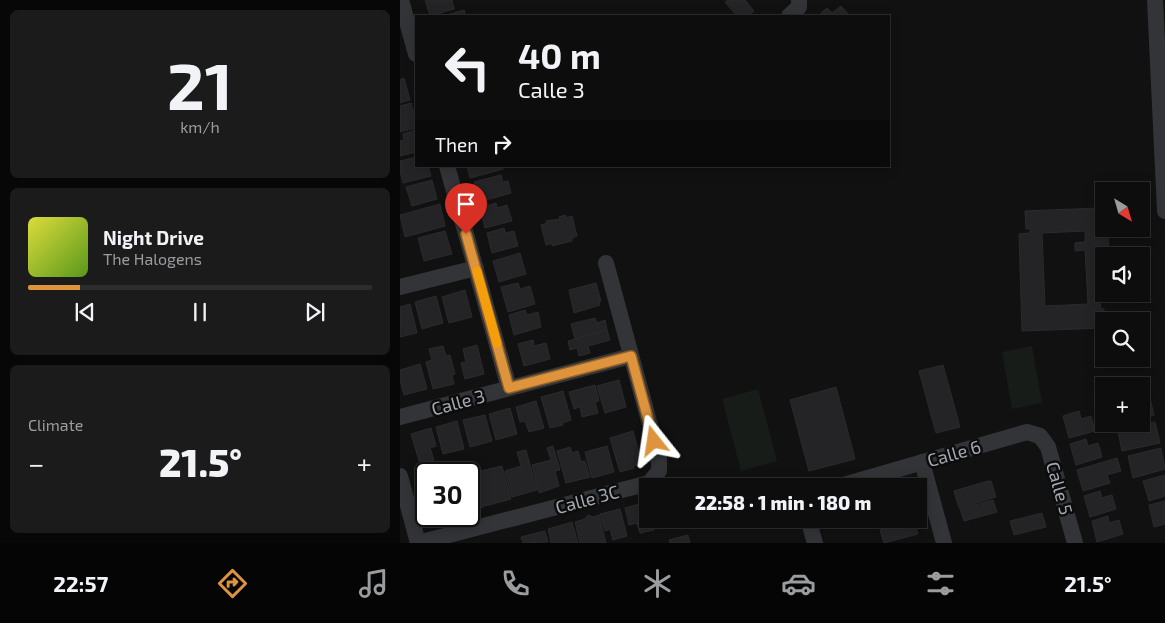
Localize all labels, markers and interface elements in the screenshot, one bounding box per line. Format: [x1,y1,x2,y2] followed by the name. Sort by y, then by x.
[518,34,601,76] text: 40 m
[435,35,500,100] icon: left
[167,45,233,123] text: 21
[518,76,585,102] text: Calle 3
[180,117,220,136] text: km/h
[488,130,516,158] icon: right
[435,133,478,156] text: Then
[1095,182,1150,238] north arrow
[1095,182,1150,432] map controls
[445,183,487,234] pin
[452,190,480,218] icon: arrive
[103,226,204,249] text: Night Drive
[1095,247,1150,302] button: sound
[103,249,202,268] text: The Halogens
[71,298,99,326] icon: previous
[186,298,214,326] icon: pause
[301,298,329,326] icon: next
[1095,312,1150,367] button: search
[1095,377,1150,432] button: +
[429,384,487,420] street label: Calle 3
[627,414,679,466] position arrow
[28,415,83,434] text: Climate
[925,435,983,471] street label: Calle 6
[159,439,242,485] text: 21.5°
[28,446,44,480] text: −
[357,446,372,480] text: +
[1042,459,1078,517] street label: Calle 5
[415,462,480,527] speed limit sign: 30
[553,480,621,518] street label: Calle 3C
[695,491,871,514] text: 22:58 · 1 min · 180 m
[215,566,250,601] icon: directions
[356,566,391,601] icon: music
[498,566,533,601] icon: phone
[640,566,675,601] icon: climate
[781,566,816,601] icon: car
[923,566,958,601] icon: filters
[53,570,108,596] text: 22:57
[1064,570,1112,596] text: 21.5°

